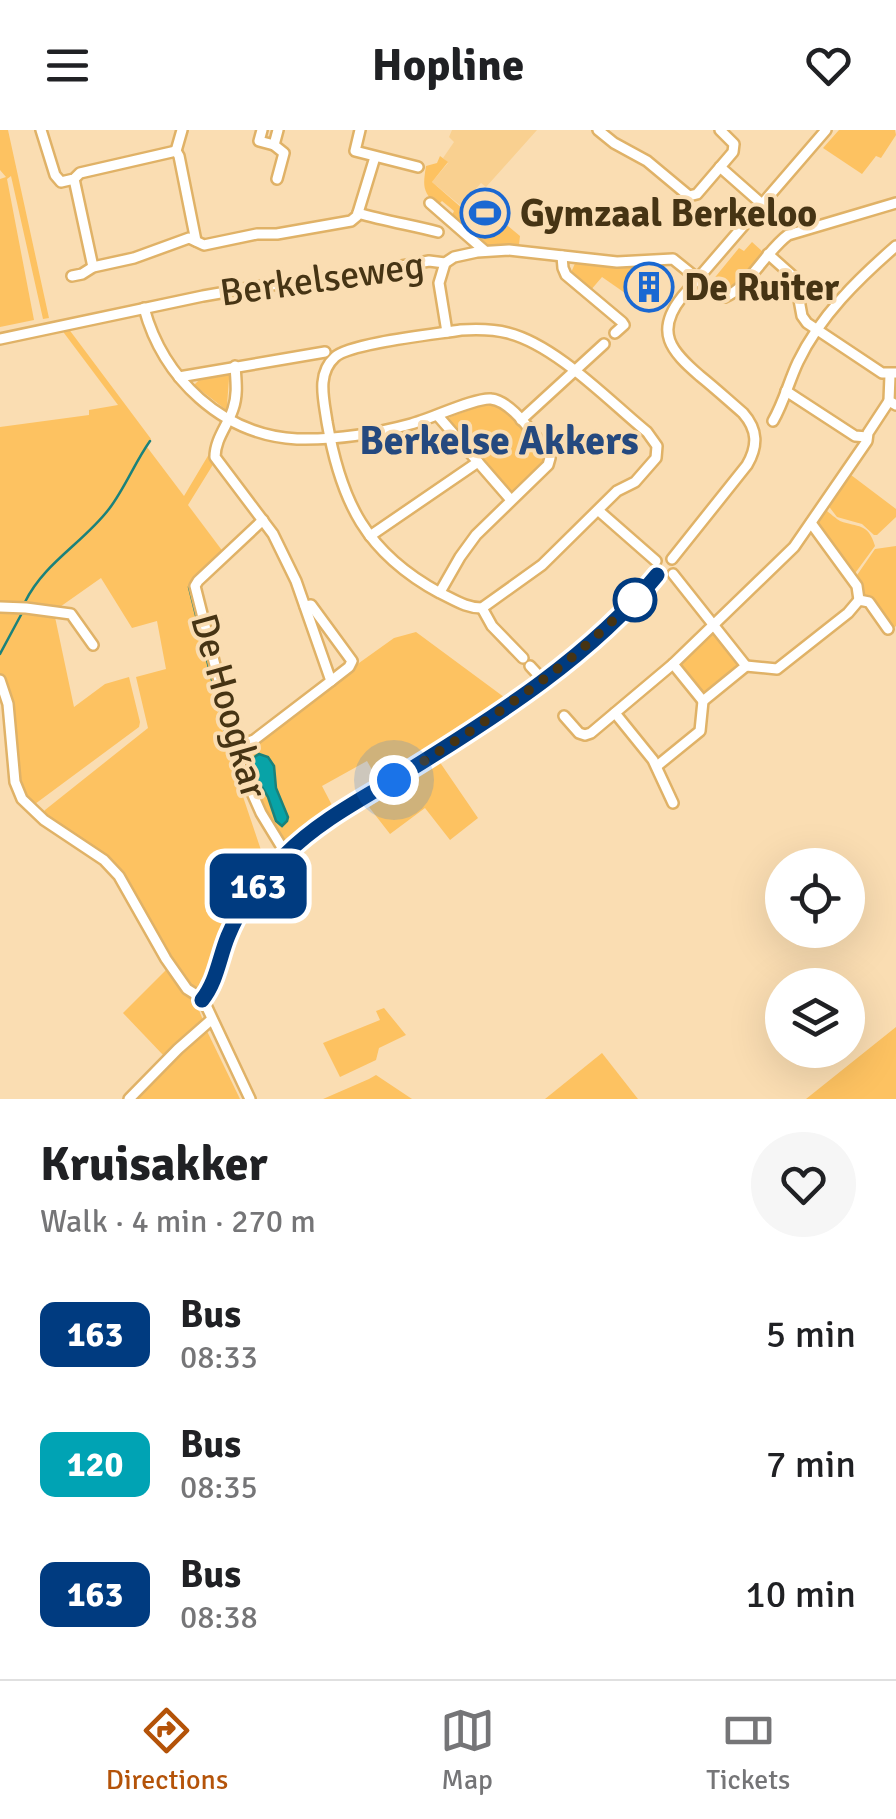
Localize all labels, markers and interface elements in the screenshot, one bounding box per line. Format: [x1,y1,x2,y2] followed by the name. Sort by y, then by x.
[40,38,95,93] icon: menu
[372,38,524,93] text: Hopline
[801,38,856,93] icon: heart
[459,187,511,239] sports icon: Gymzaal Berkeloo
[520,190,817,237] place label: Gymzaal Berkeloo
[217,241,427,317] street label: Berkelseweg
[623,261,675,313] building icon: De Ruiter
[684,264,840,311] place label: De Ruiter
[359,416,639,466] district label: Berkelse Akkers
[614,579,656,621] unlabelled marker
[180,608,278,804] street label: De Hoogkar
[369,755,419,805] your location
[765,848,865,1068] map controls
[765,848,865,948] button: locate
[200,854,316,918] line badge: 163
[230,865,286,908] text: 163
[765,968,865,1068] button: layers
[751,1132,856,1237] button: heart
[40,1135,268,1194] text: Kruisakker
[40,1202,316,1241] text: Walk · 4 min · 270 m
[180,1291,241,1338] text: Bus
[766,1311,856,1358] text: 5 min
[67,1313,123,1356] text: 163
[180,1338,258,1377] text: 08:33
[180,1421,241,1468] text: Bus
[766,1441,856,1488] text: 7 min
[67,1443,123,1486] text: 120
[180,1468,258,1507] text: 08:35
[180,1551,241,1598] text: Bus
[745,1571,856,1618] text: 10 min
[67,1573,123,1616] text: 163
[180,1598,258,1637] text: 08:38
[106,1703,228,1797] tab: Directions
[440,1703,495,1797] tab: Map
[706,1703,790,1797] tab: Tickets

